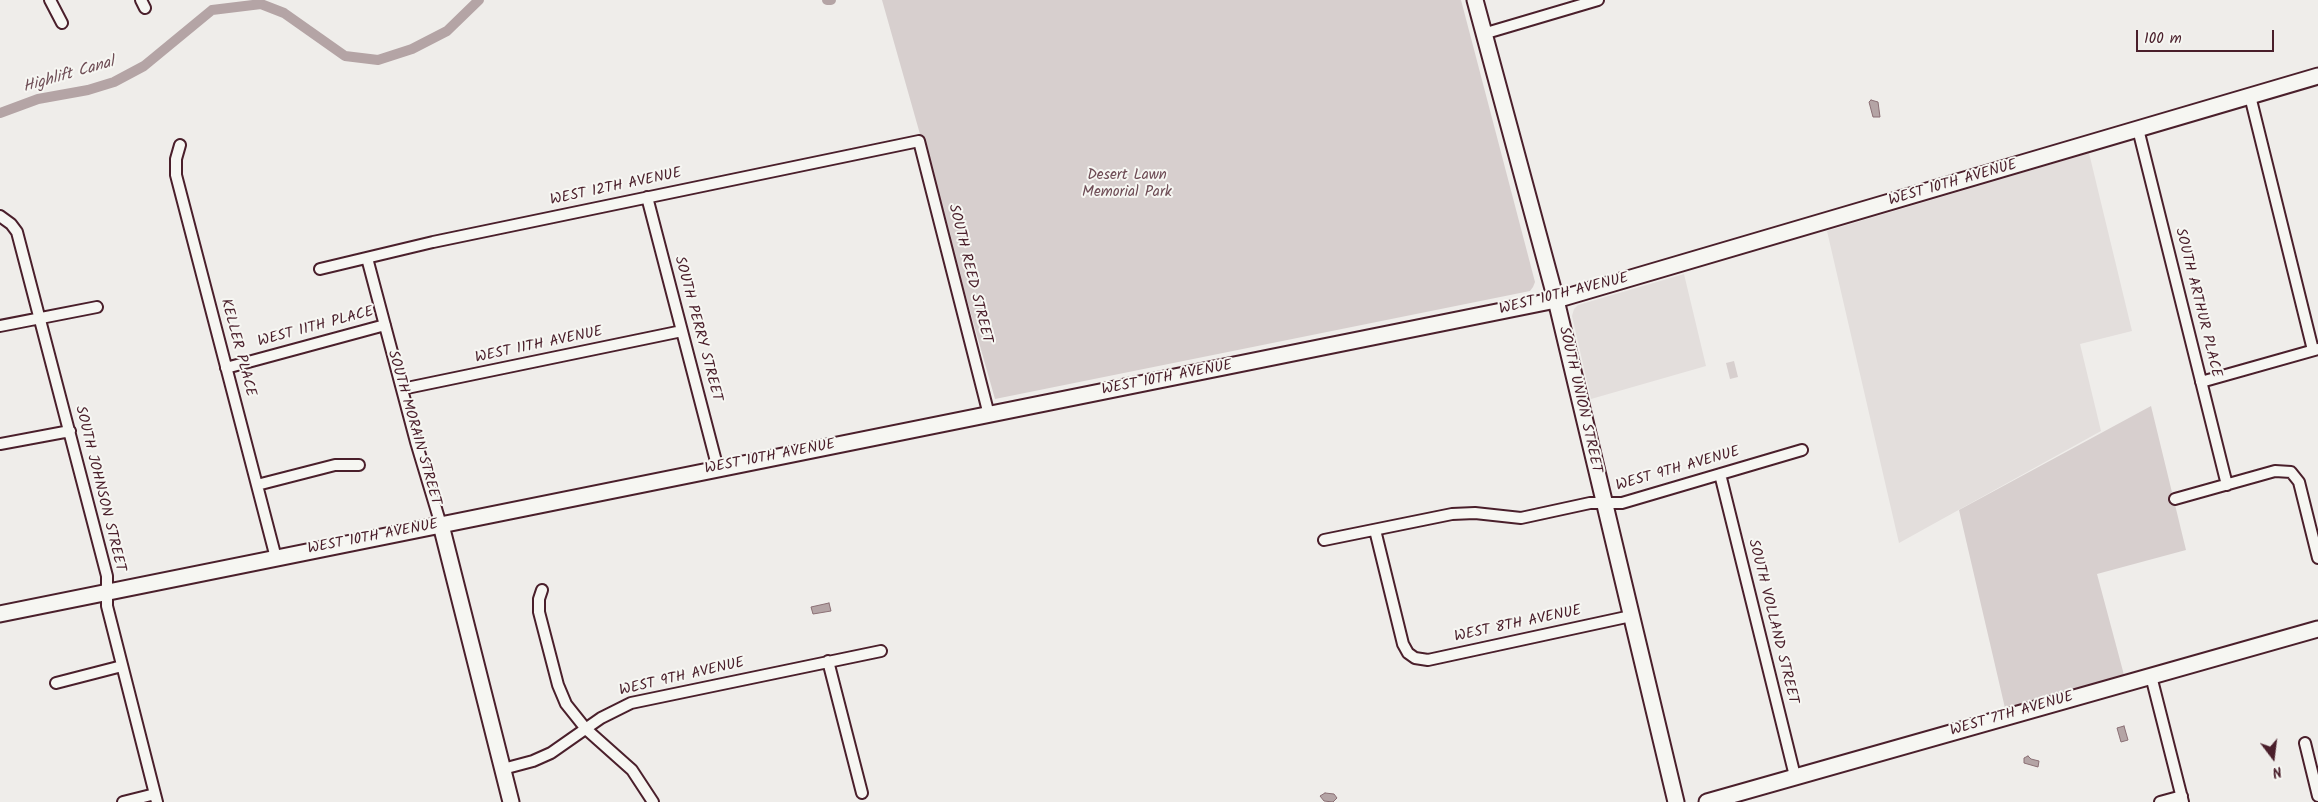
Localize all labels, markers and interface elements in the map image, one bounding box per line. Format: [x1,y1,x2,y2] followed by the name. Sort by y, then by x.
[2138,20,2276,52] scale bar
[2144,27,2182,51] text: 100 m
[21,54,117,98] water label: Highlift Canal
[1887,157,2019,211] street label: WEST 10TH AVENUE
[549,165,683,211] street label: WEST 12TH AVENUE
[1082,167,1172,202] park label: Desert Lawn Memorial Park
[943,203,995,345] street label: SOUTH REED STREET
[2170,227,2224,379] street label: SOUTH ARTHUR PLACE
[669,254,725,404] street label: SOUTH PERRY STREET
[1497,270,1631,320] street label: WEST 10TH AVENUE
[215,297,259,399] street label: KELLER PLACE
[256,304,376,352] street label: WEST 11TH PLACE
[474,324,604,368] street label: WEST 11TH AVENUE
[1553,325,1605,475] street label: SOUTH UNION STREET
[382,348,444,508] street label: SOUTH MORAIN STREET
[1100,358,1234,400] street label: WEST 10TH AVENUE
[70,404,128,574] street label: SOUTH JOHNSON STREET
[703,437,837,479] street label: WEST 10TH AVENUE
[1614,444,1742,496] street label: WEST 9TH AVENUE
[306,517,440,559] street label: WEST 10TH AVENUE
[1743,538,1801,706] street label: SOUTH VOLLAND STREET
[1453,603,1583,647] street label: WEST 8TH AVENUE
[618,655,746,701] street label: WEST 9TH AVENUE
[1948,689,2076,741] street label: WEST 7TH AVENUE
[2248,732,2298,782] north arrow
[2270,760,2284,783] text: N

